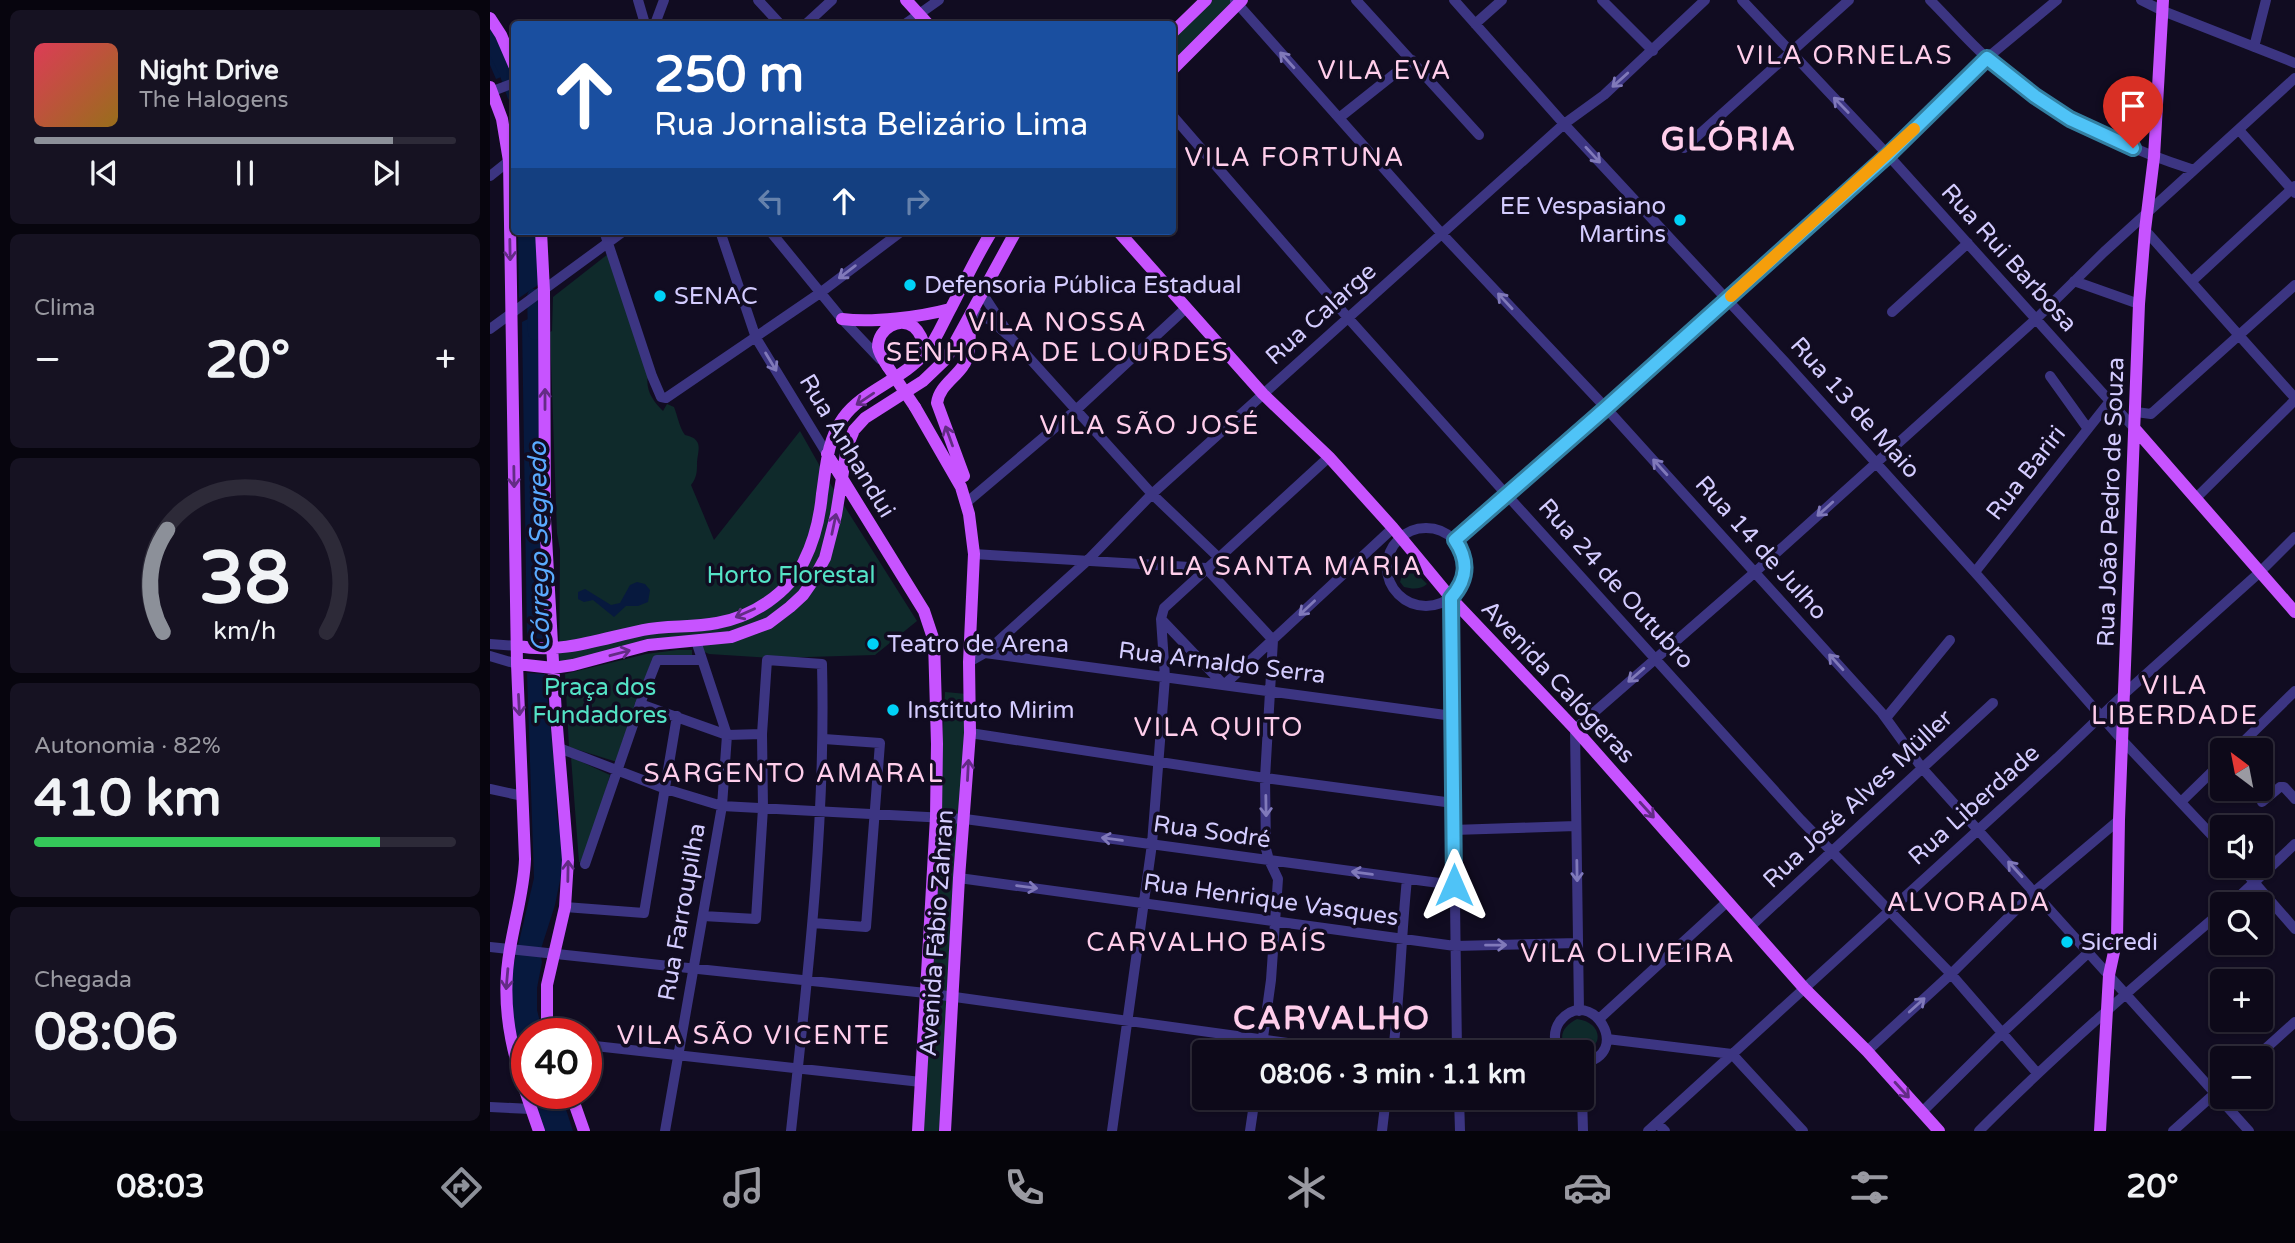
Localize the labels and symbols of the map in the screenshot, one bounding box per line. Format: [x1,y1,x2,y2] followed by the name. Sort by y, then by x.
[1736,40,1954,71] district label: VILA ORNELAS
[1279,51,1295,69] one-way arrow
[1318,55,1452,86] district label: VILA EVA
[1612,72,1629,89] one-way arrow
[2103,76,2163,148] pin
[1832,97,1849,114] one-way arrow
[1661,119,1797,159] district label: GLÓRIA
[1185,142,1405,173] district label: VILA FORTUNA
[1584,146,1601,163] one-way arrow
[1935,178,2083,338] street label: Rua Rui Barbosa
[1500,192,1666,249] place label: EE Vespasiano Martins
[1672,212,1688,228] marker: EE Vespasiano Martins
[503,238,517,261] one-way arrow
[1260,257,1382,371] street label: Rua Calarge
[839,265,857,280] one-way arrow
[924,271,1242,300] place label: Defensoria Pública Estadual
[902,277,918,293] marker: Defensoria Pública Estadual
[674,282,758,311] place label: SENAC
[652,288,668,304] marker: SENAC
[1496,293,1513,310] one-way arrow
[886,307,1230,368] district label: VILA NOSSA SENHORA DE LOURDES
[1784,331,1926,485] street label: Rua 13 de Maio
[765,352,779,372] one-way arrow
[2091,357,2131,647] street label: Rua João Pedro de Souza
[793,369,901,523] street label: Rua Anhandui
[538,388,552,411] one-way arrow
[856,392,875,406] one-way arrow
[1040,410,1260,441] district label: VILA SÃO JOSÉ
[1980,420,2072,526] street label: Rua Bariri
[942,425,954,447] one-way arrow
[522,440,556,652] water label: Córrego Segredo
[1652,459,1668,477] one-way arrow
[507,466,521,489] one-way arrow
[1689,470,1833,626] street label: Rua 14 de Julho
[1532,493,1700,675] street label: Rua 24 de Outubro
[1817,501,1835,517] one-way arrow
[828,513,841,536] one-way arrow
[1139,551,1423,582] district label: VILA SANTA MARIA
[707,561,875,590] park label: Horto Florestal
[1475,594,1641,770] street label: Avenida Calógeras
[1299,599,1316,616] one-way arrow
[735,607,756,620] one-way arrow
[887,630,1069,659] place label: Teatro de Arena
[865,636,881,652] marker: Teatro de Arena
[1117,636,1327,690] street label: Rua Arnaldo Serra
[608,646,630,659] one-way arrow
[1827,654,1844,671] one-way arrow
[1627,667,1645,683] one-way arrow
[2091,670,2259,731] district label: VILA LIBERDADE
[532,673,668,730] park label: Praça dos Fundadores
[512,693,525,716] one-way arrow
[907,696,1075,725] place label: Instituto Mirim
[885,702,901,718] marker: Instituto Mirim
[1757,703,1959,894] street label: Rua José Alves Müller
[1134,712,1304,743] district label: VILA QUITO
[2210,738,2273,802] north arrow
[1903,739,2045,871] street label: Rua Liberdade
[644,758,944,789] district label: SARGENTO AMARAL
[962,759,975,781] one-way arrow
[1259,794,1272,817] one-way arrow
[1639,801,1655,819] one-way arrow
[914,809,960,1057] street label: Avenida Fábio Zahran
[1151,809,1273,855] street label: Rua Sodré
[652,821,712,1003] street label: Rua Farroupilha
[1101,832,1124,845] one-way arrow
[1417,848,1491,922] position arrow
[1570,859,1584,882] one-way arrow
[561,860,575,883] one-way arrow
[2007,860,2023,878] one-way arrow
[1351,866,1374,879] one-way arrow
[1142,868,1400,932] street label: Rua Henrique Vasques
[1015,881,1038,894] one-way arrow
[1887,887,2051,918] district label: ALVORADA
[1086,927,1328,958] district label: CARVALHO BAÍS
[2081,928,2158,957] place label: Sicredi
[2059,934,2075,950] marker: Sicredi
[1484,938,1507,951] one-way arrow
[1520,938,1736,969] district label: VILA OLIVEIRA
[500,968,513,990] one-way arrow
[1908,997,1926,1013] one-way arrow
[1233,1000,1431,1038] district label: CARVALHO
[511,1018,602,1109] speed limit sign: 40
[617,1020,891,1051] district label: VILA SÃO VICENTE
[1894,1081,1910,1099] one-way arrow

